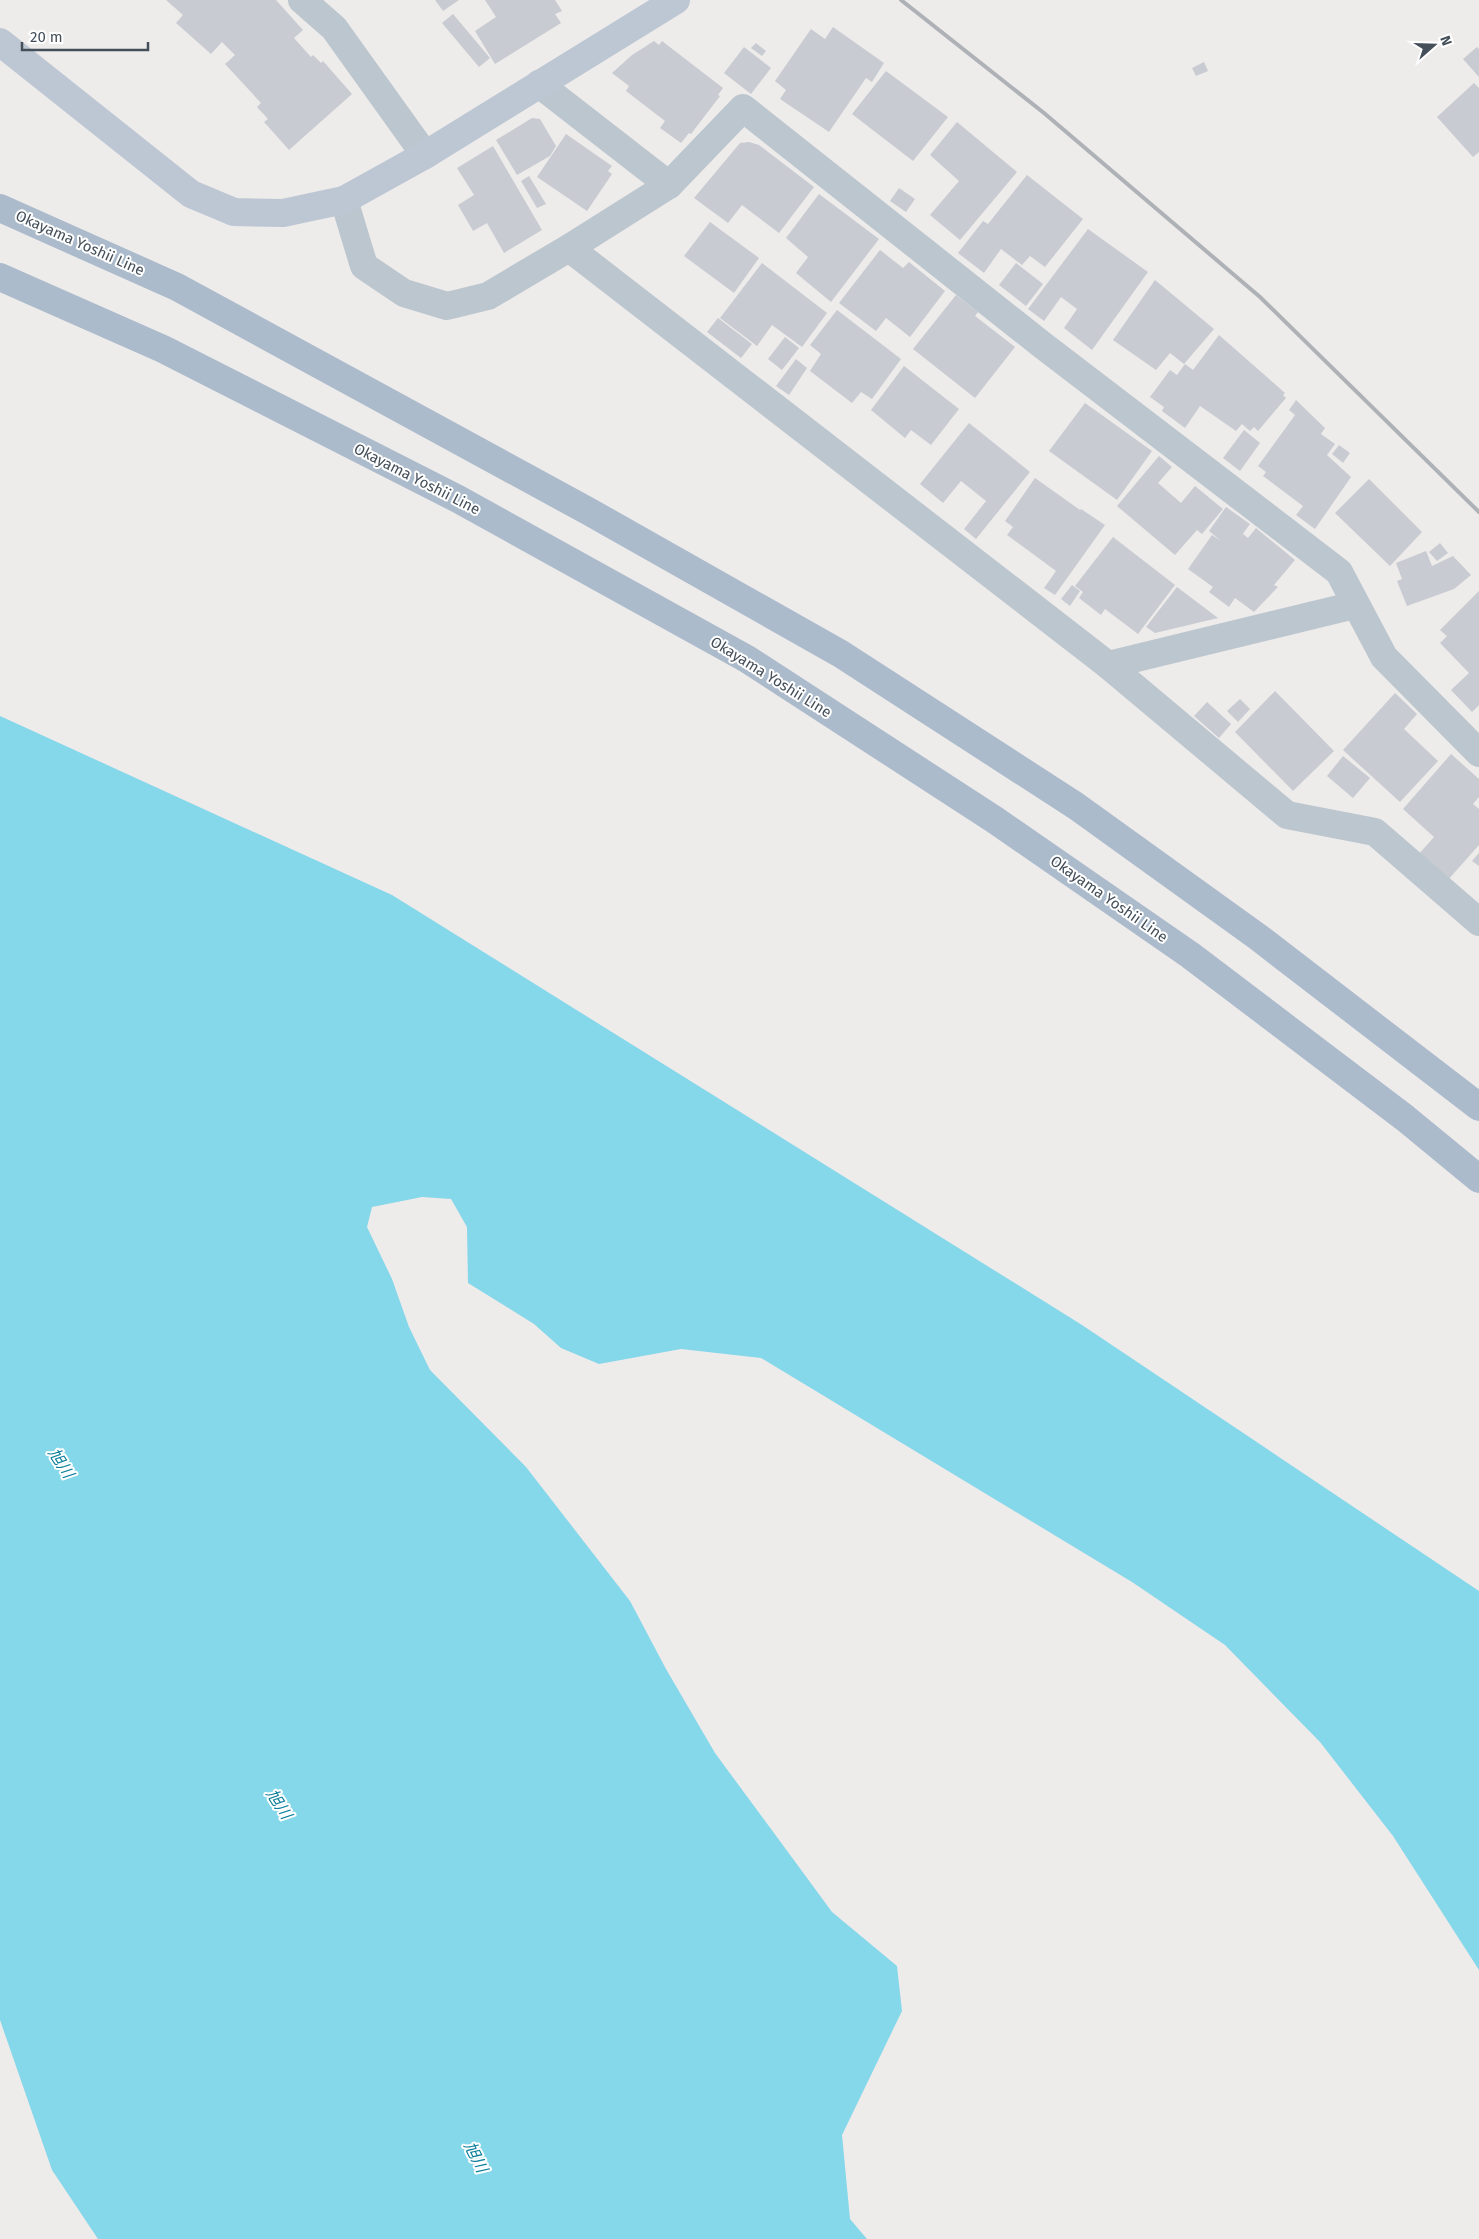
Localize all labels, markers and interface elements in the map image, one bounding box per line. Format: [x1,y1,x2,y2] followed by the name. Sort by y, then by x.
[22,20,149,52] scale bar
[1409,20,1459,70] north arrow
[30,28,63,46] text: 20 m
[1436,33,1455,48] text: N
[13,206,147,280] street label: Okayama Yoshii Line
[351,439,483,519] street label: Okayama Yoshii Line
[707,633,835,721] street label: Okayama Yoshii Line
[1047,852,1171,946] street label: Okayama Yoshii Line
[44,1444,79,1483] water label: 旭川
[262,1785,297,1824] water label: 旭川
[460,2138,493,2177] water label: 旭川

